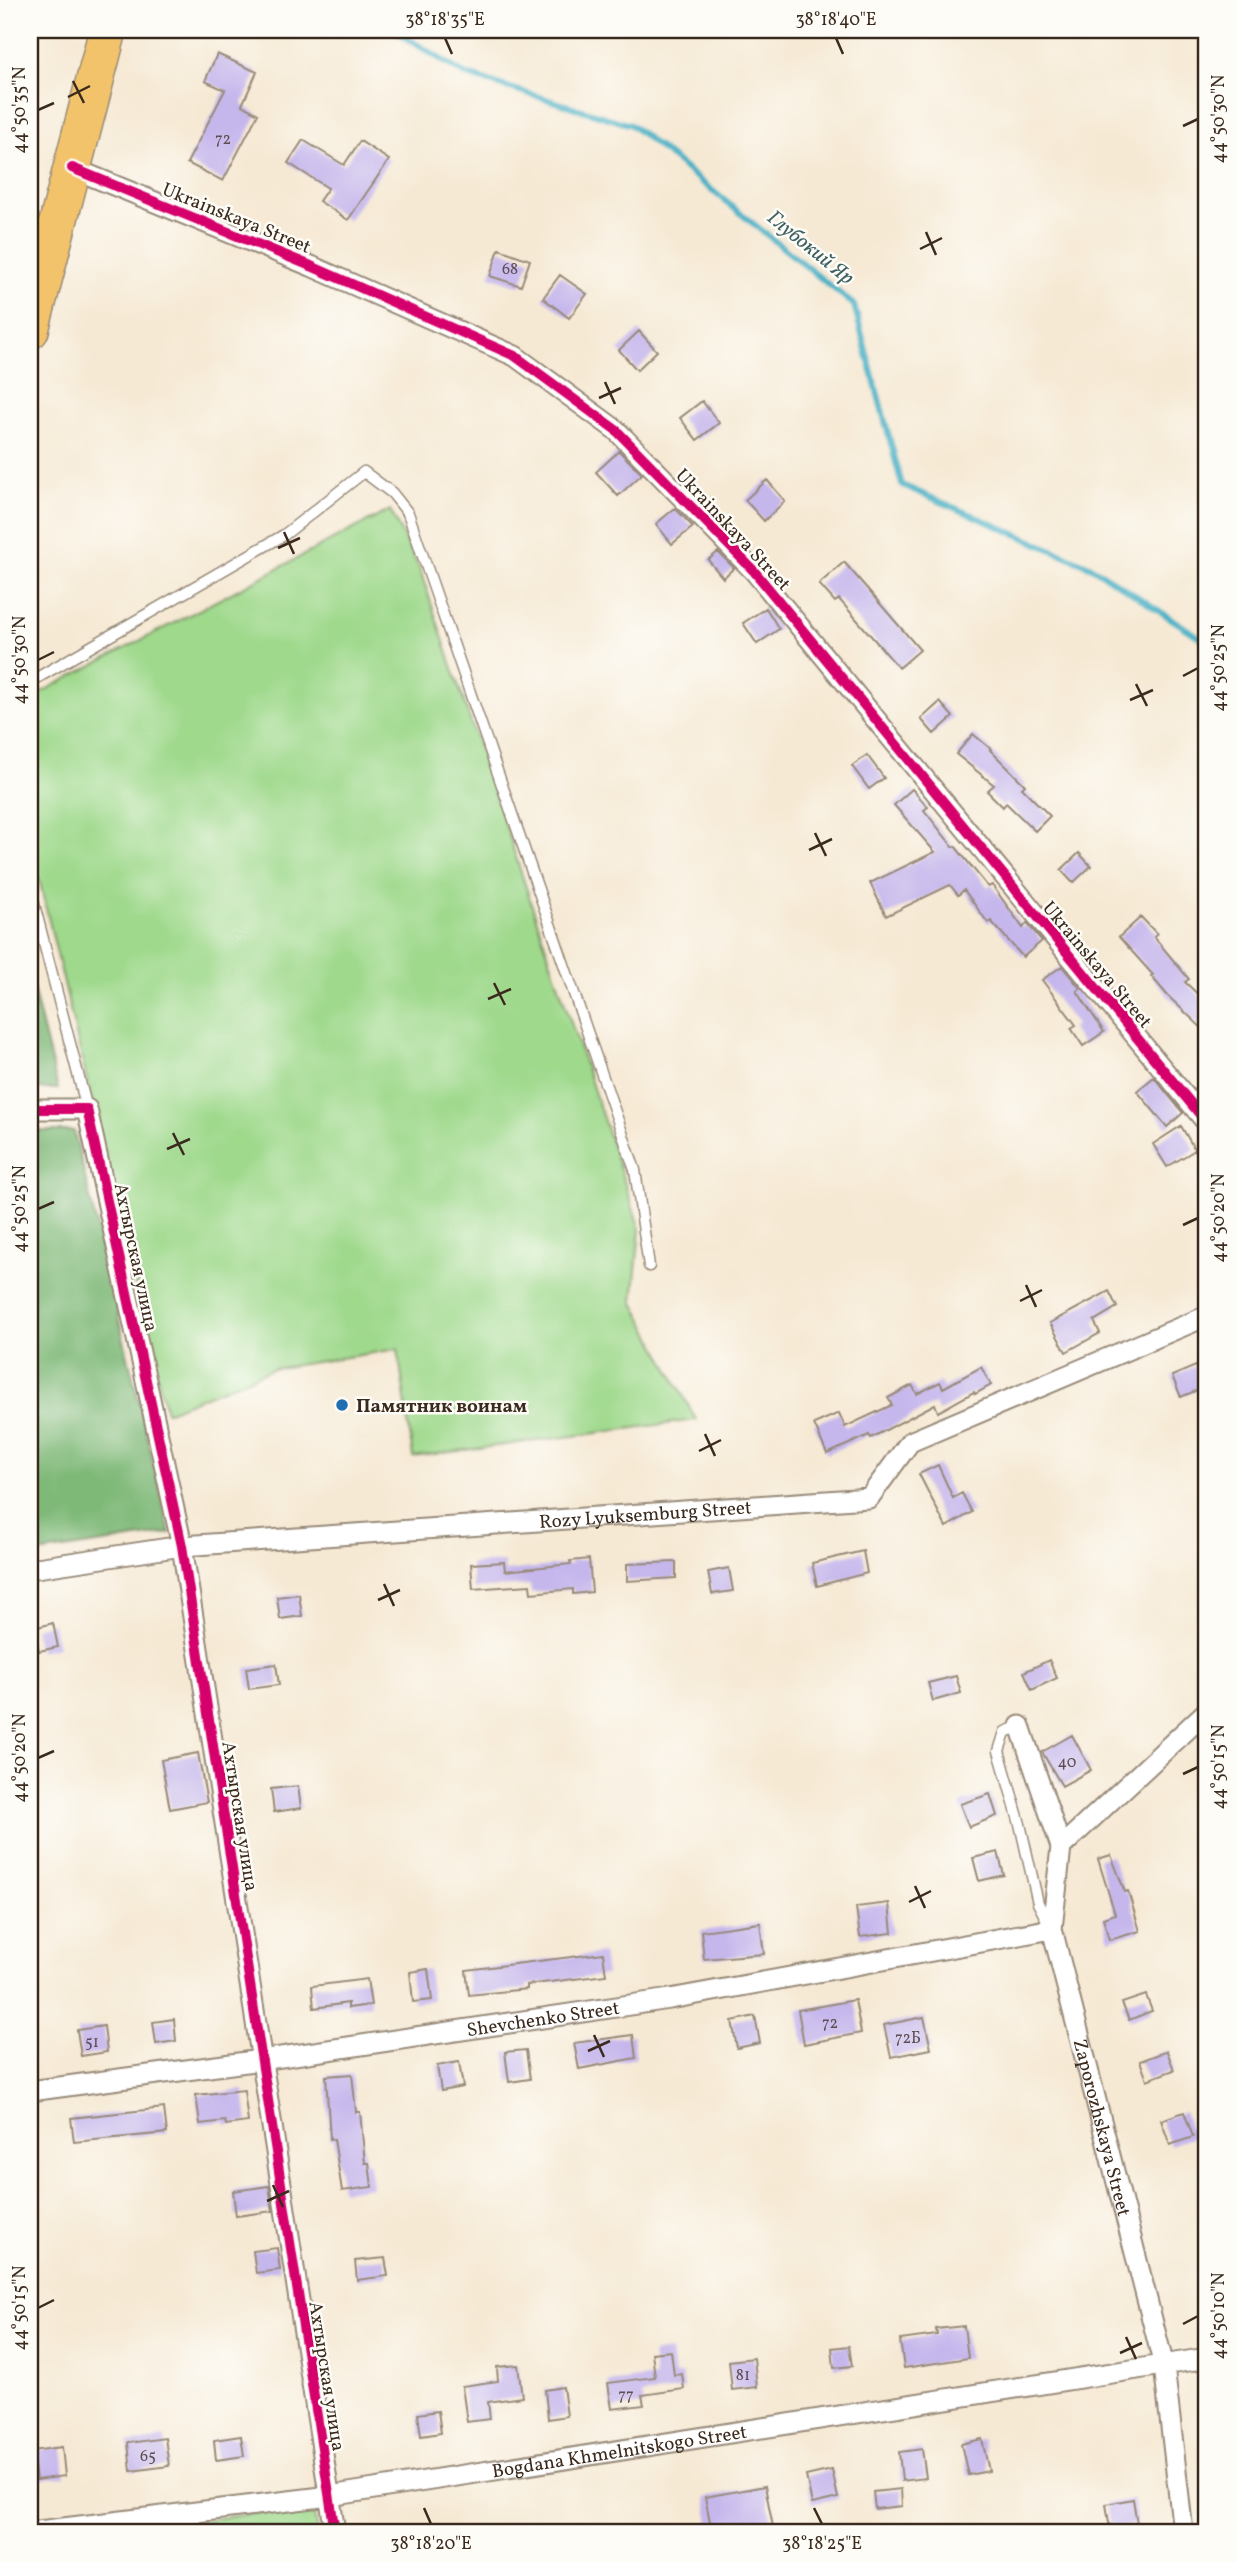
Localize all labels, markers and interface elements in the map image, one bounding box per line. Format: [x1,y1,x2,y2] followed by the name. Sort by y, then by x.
[405,8,485,33] text: 38°18'35"E
[795,8,877,33] text: 38°18'40"E
[8,66,33,154] text: 44°50'35"N
[1207,75,1232,163] text: 44°50'30"N
[215,129,231,151] house number: 72
[158,177,315,261] street label: Ukrainskaya Street
[760,204,860,292] water label: Глубокий Яр
[502,259,518,281] house number: 68
[669,464,796,597] street label: Ukrainskaya Street
[8,616,33,704] text: 44°50'30"N
[1207,624,1232,712] text: 44°50'25"N
[1036,896,1158,1035] street label: Ukrainskaya Street
[8,1165,33,1253] text: 44°50'25"N
[1207,1173,1232,1263] text: 44°50'20"N
[107,1181,163,1334] street label: Ахтырская улица
[356,1394,527,1420] place label: Памятник воинам
[334,1397,350,1413] marker: Памятник воинам
[538,1495,753,1536] street label: Rozy Lyuksemburg Street
[8,1713,33,1803] text: 44°50'20"N
[1207,1724,1232,1810] text: 44°50'15"N
[214,1740,264,1893] street label: Ахтырская улица
[1058,1752,1076,1774] house number: 40
[465,1996,622,2044] street label: Shevchenko Street
[822,2013,838,2035] house number: 72
[895,2028,921,2050] house number: 72Б
[85,2032,99,2054] house number: 51
[1066,2036,1136,2220] street label: Zaporozhskaya Street
[8,2265,33,2351] text: 44°50'15"N
[1207,2273,1232,2359] text: 44°50'10"N
[301,2300,351,2453] street label: Ахтырская улица
[736,2365,750,2387] house number: 81
[618,2385,634,2407] house number: 77
[490,2420,749,2485] street label: Bogdana Khmelnitskogo Street
[140,2446,156,2468] house number: 65
[390,2532,472,2557] text: 38°18'20"E
[782,2532,862,2557] text: 38°18'25"E

